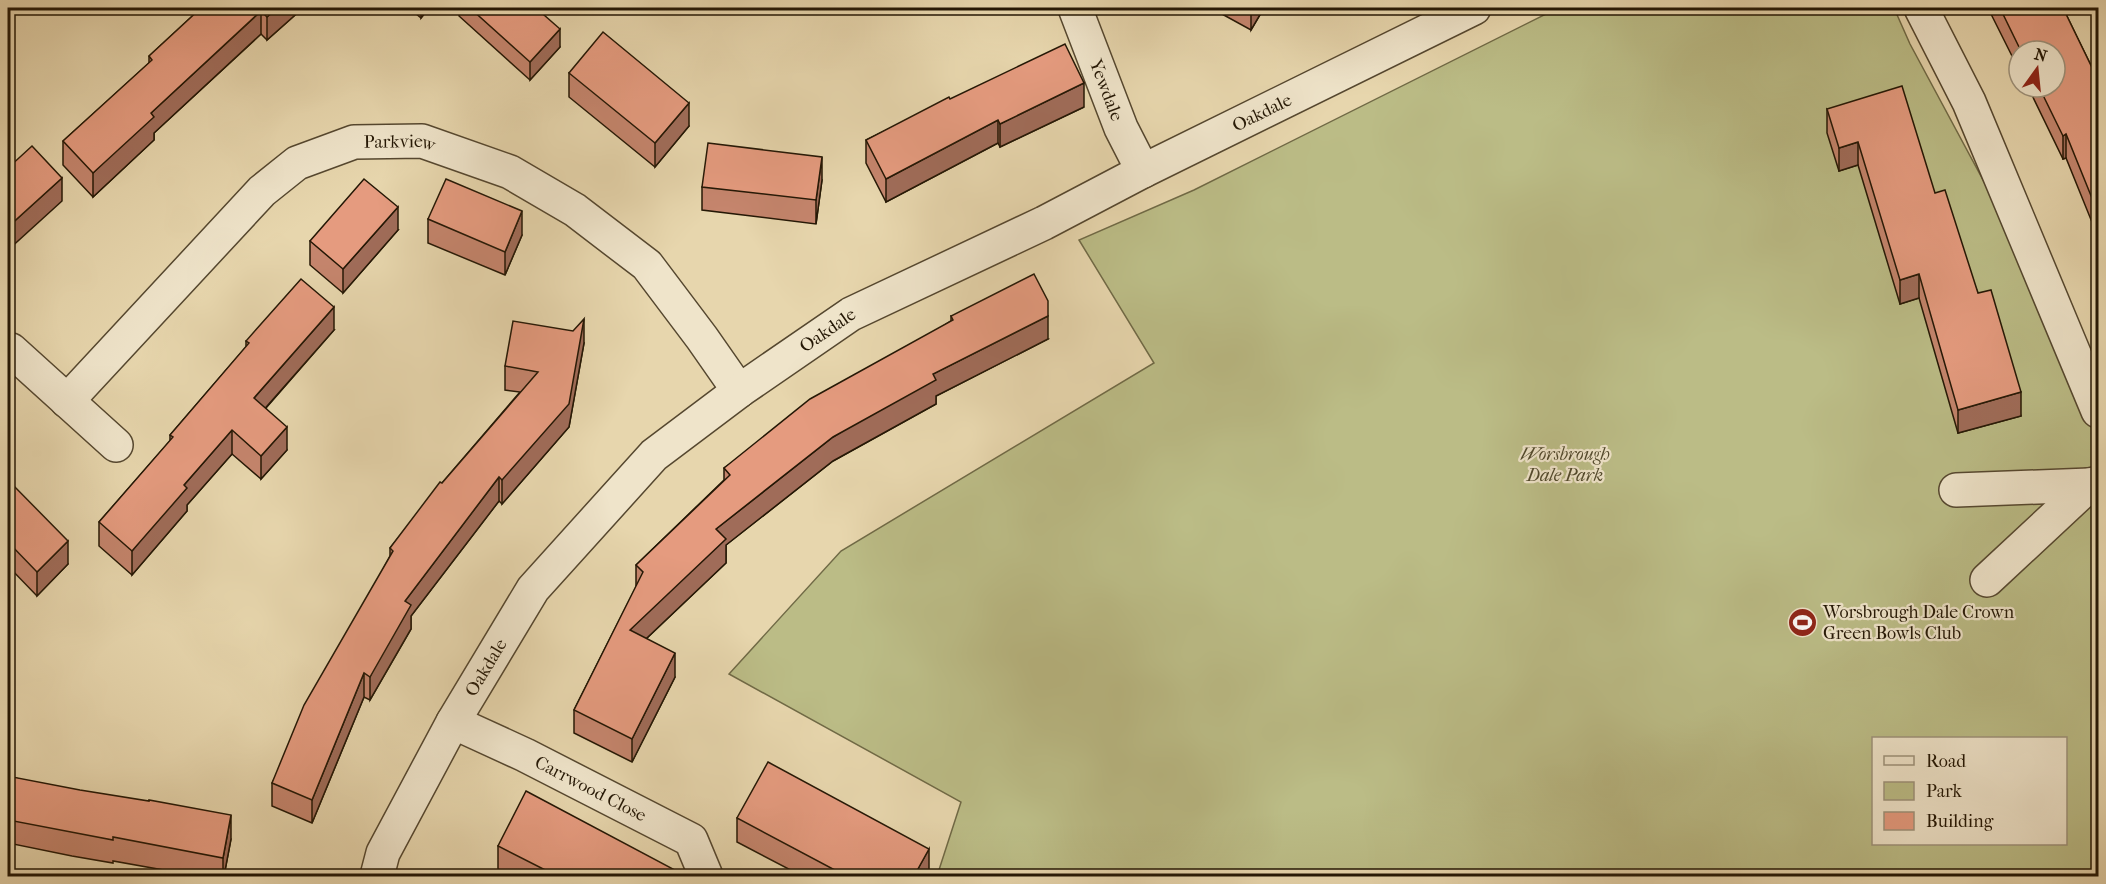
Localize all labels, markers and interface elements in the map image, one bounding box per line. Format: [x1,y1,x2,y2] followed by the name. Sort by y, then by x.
[2007,39,2067,99] north arrow
[2032,44,2050,66] text: N
[1084,56,1127,124] street label: Yewdale
[1229,89,1295,136] street label: Oakdale
[364,131,439,156] street label: Parkview
[796,304,860,357] street label: Oakdale
[1520,444,1610,486] park label: Worsbrough Dale Park
[1822,602,2015,644] place label: Worsbrough Dale Crown Green Bowls Club
[1786,606,1818,638] sports icon: Worsbrough Dale Crown Green Bowls Club
[461,635,512,700] street label: Oakdale
[1872,737,2067,845] legend
[1926,751,1966,772] text: Road
[531,752,650,826] street label: Carrwood Close
[1926,781,1963,802] text: Park
[1926,811,1994,832] text: Building

